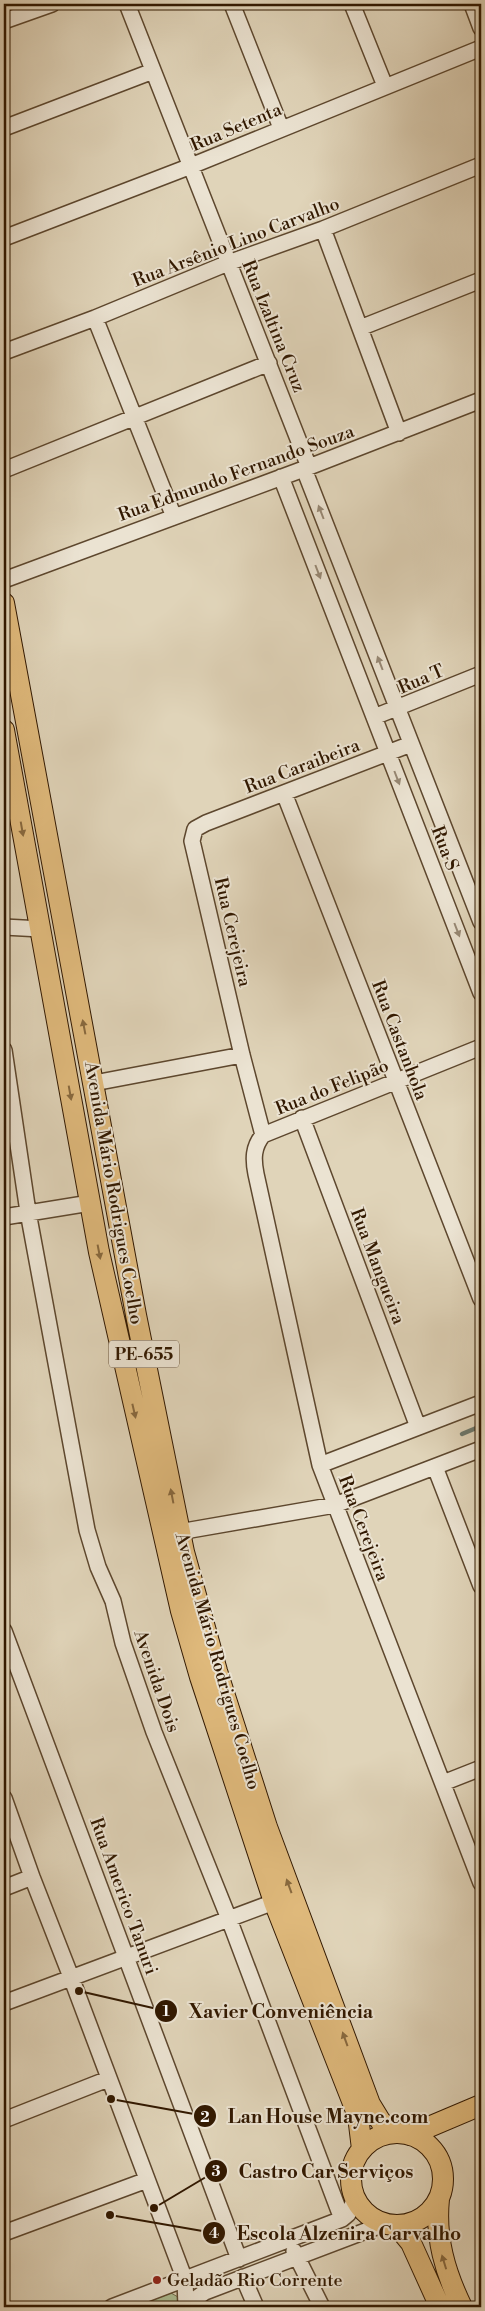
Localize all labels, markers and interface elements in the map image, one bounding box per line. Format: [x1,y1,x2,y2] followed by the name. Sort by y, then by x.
[187,98,286,157] street label: Rua Setenta
[130,192,343,293] street label: Rua Arsênio Lino Carvalho
[236,257,311,396] street label: Rua Izaltina Cruz
[115,420,358,527] street label: Rua Edmundo Fernando Souza
[317,504,325,519] one-way arrow
[315,564,322,579] one-way arrow
[376,655,384,670] one-way arrow
[395,659,448,699] street label: Rua T
[241,734,364,799] street label: Rua Caraibeira
[394,771,401,786] one-way arrow
[19,822,27,838] one-way arrow
[426,823,463,874] street label: Rua S
[209,875,256,990] street label: Rua Cerejeira
[453,923,461,937] one-way arrow
[366,977,433,1104] street label: Rua Castanhola
[80,1019,88,1035] one-way arrow
[272,1054,392,1121] street label: Rua do Felipão
[79,1059,148,1326] street label: Avenida Mário Rodrigues Coelho
[66,1085,74,1100] one-way arrow
[345,1205,411,1328] street label: Rua Mangueira
[95,1245,103,1260] one-way arrow
[109,1340,179,1368] road number: PE-655
[130,1404,138,1419] one-way arrow
[333,1472,395,1585] street label: Rua Cerejeira
[168,1489,176,1504] one-way arrow
[169,1529,265,1792] street label: Avenida Mário Rodrigues Coelho
[128,1626,185,1736] street label: Avenida Dois
[84,1814,163,1978] street label: Rua Americo Tanuri
[285,1879,292,1894] one-way arrow
[153,1994,383,2028] callout: Xavier Conveniência
[188,2000,374,2024] text: Xavier Conveniência
[162,2002,170,2021] text: 1
[341,2031,348,2046] one-way arrow
[192,2099,438,2133] callout: Lan House Mayne.com
[228,2105,428,2129] text: Lan House Mayne.com
[200,2108,210,2127] text: 2
[203,2154,423,2188] callout: Castro Car Serviços
[239,2160,413,2184] text: Castro Car Serviços
[211,2162,221,2181] text: 3
[201,2216,471,2250] callout: Escola Alzenira Carvalho
[237,2222,461,2246] text: Escola Alzenira Carvalho
[209,2224,219,2243] text: 4
[440,2255,447,2270] one-way arrow
[167,2269,343,2292] place label: Geladão Rio Corrente
[151,2274,163,2286] marker: Geladão Rio Corrente

